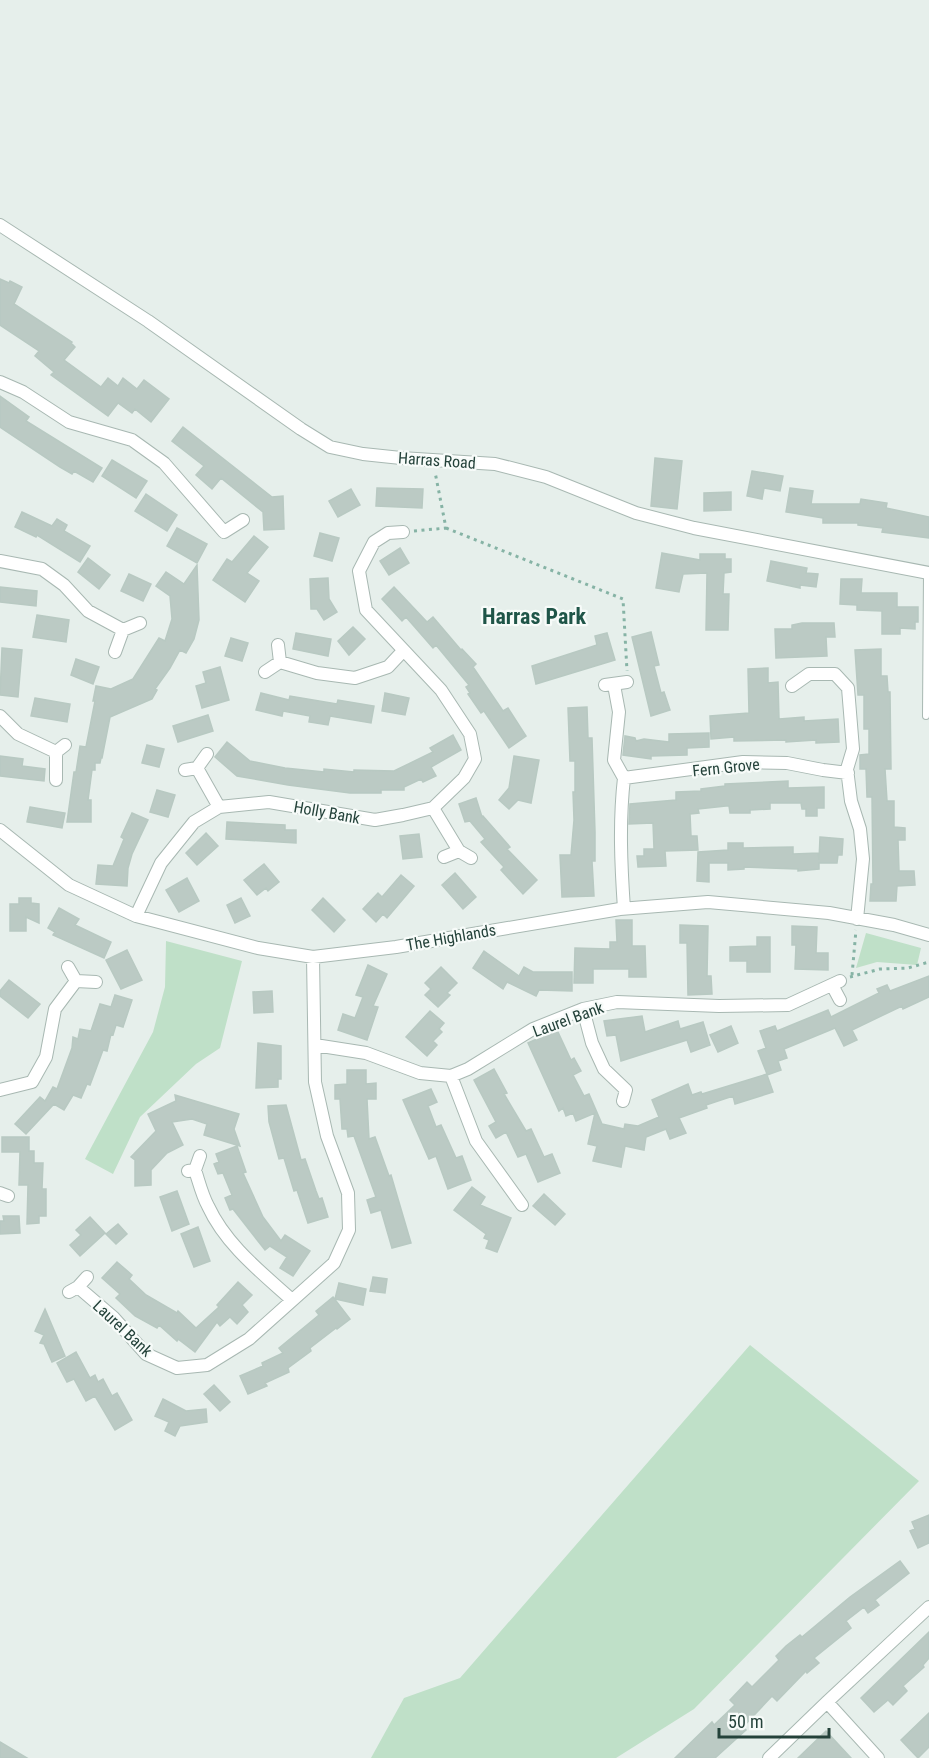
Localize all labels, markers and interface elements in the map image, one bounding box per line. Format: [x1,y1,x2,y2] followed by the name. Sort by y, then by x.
[398,448,476,473] street label: Harras Road
[482,604,587,629] district label: Harras Park
[691,755,761,780] street label: Fern Grove
[292,797,362,828] street label: Holly Bank
[405,920,497,955] street label: The Highlands
[530,998,607,1041] street label: Laurel Bank
[89,1296,157,1361] street label: Laurel Bank
[719,1701,828,1739] scale bar
[728,1711,763,1732] text: 50 m

